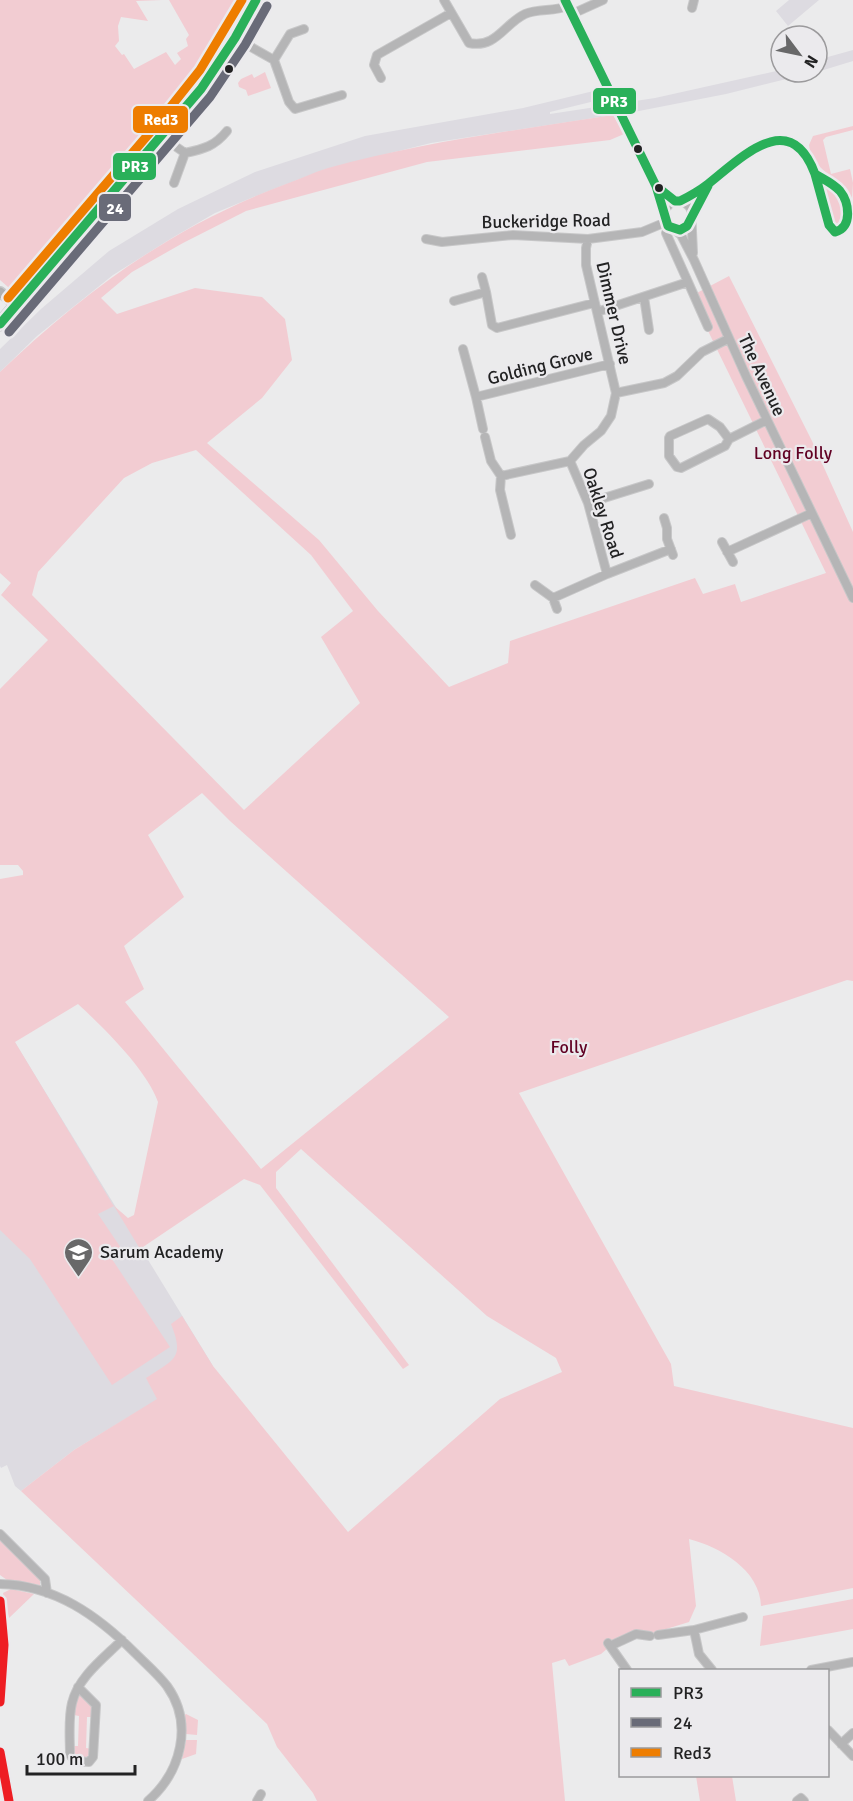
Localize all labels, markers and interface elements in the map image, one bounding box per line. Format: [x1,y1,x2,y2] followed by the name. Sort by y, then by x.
[769,24,829,84] north arrow
[799,51,822,71] text: N
[223,63,235,75] unlabelled marker
[592,87,637,115] line badge: PR3
[600,92,628,112] text: PR3
[132,105,189,134] line badge: Red3
[144,110,178,130] text: Red3
[632,143,644,155] unlabelled marker
[112,152,157,181] line badge: PR3
[121,157,149,177] text: PR3
[653,182,665,194] unlabelled marker
[98,193,132,222] line badge: 24
[106,199,124,219] text: 24
[481,209,611,233] street label: Buckeridge Road
[591,259,637,367] street label: Dimmer Drive
[733,331,791,419] street label: The Avenue
[485,342,595,390] street label: Golding Grove
[754,442,833,464] park label: Long Folly
[578,465,628,561] street label: Oakley Road
[551,1036,588,1058] park label: Folly
[63,1236,95,1278] school or university icon: Sarum Academy
[100,1241,224,1263] place label: Sarum Academy
[619,1669,829,1777] legend
[673,1682,704,1704] text: PR3
[673,1712,693,1734] text: 24
[27,1738,135,1776] scale bar
[673,1742,712,1764] text: Red3
[36,1748,83,1770] text: 100 m

